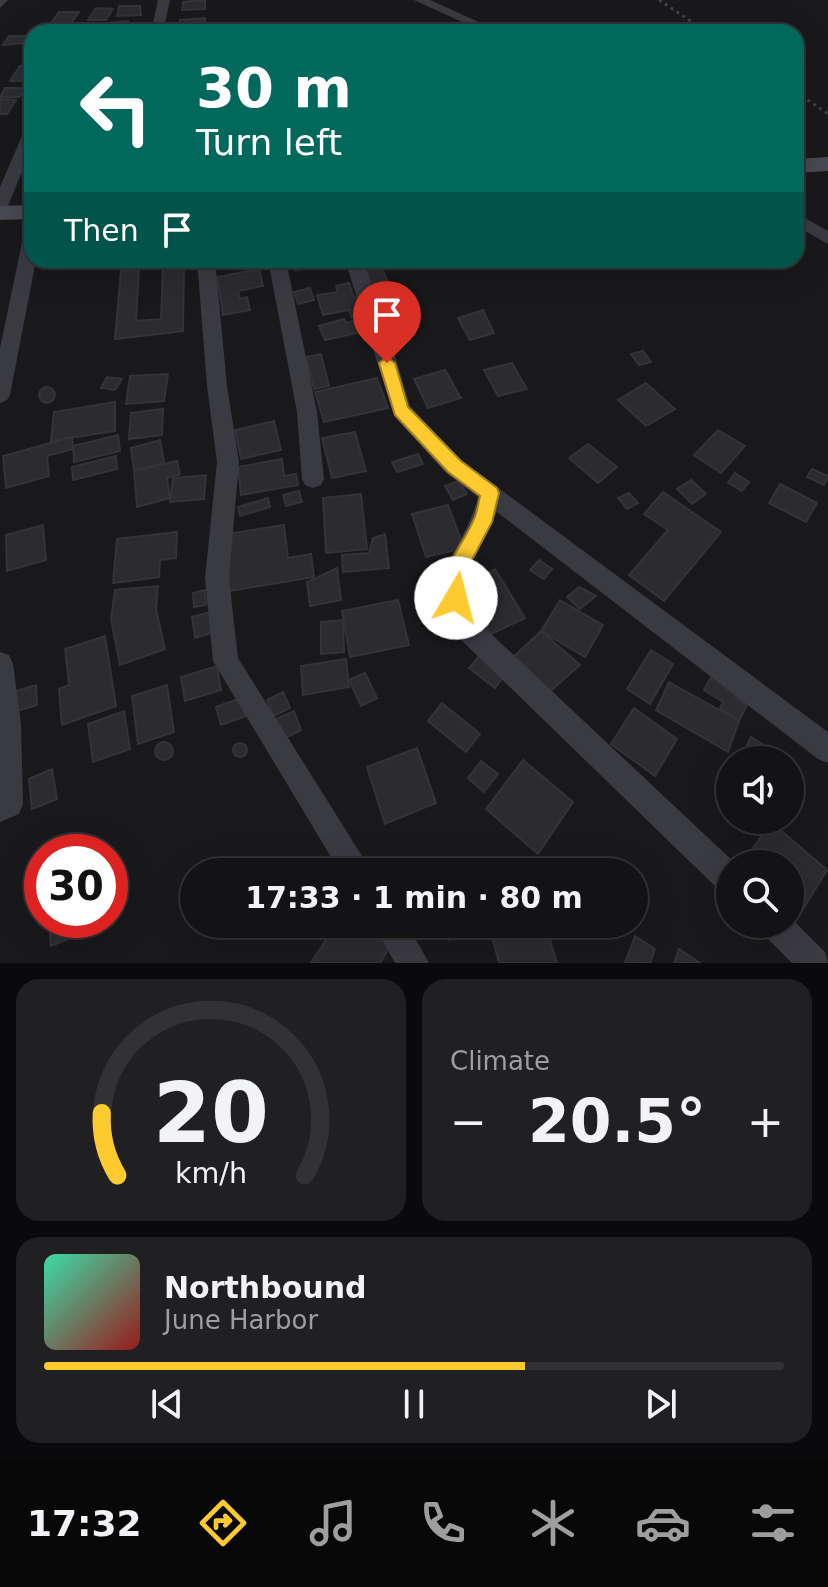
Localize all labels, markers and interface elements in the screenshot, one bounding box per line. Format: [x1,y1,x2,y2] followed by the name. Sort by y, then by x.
[196,55,352,120] text: 30 m
[64,56,168,160] icon: left
[196,122,342,163] text: Turn left
[155,208,199,252] icon: arrive
[64,213,139,248] text: Then
[353,281,421,363] pin
[365,293,409,337] icon: arrive
[414,556,498,640] position arrow
[716,746,804,938] map controls
[716,746,804,834] button: sound
[24,834,128,938] speed limit sign: 30
[716,850,804,938] button: search
[245,880,583,915] text: 17:33 · 1 min · 80 m
[450,1046,550,1076] text: Climate
[153,1065,269,1162] text: 20
[528,1086,706,1156] text: 20.5°
[450,1096,487,1147] text: −
[747,1096,784,1147] text: +
[175,1156,247,1190] text: km/h
[164,1270,367,1305] text: Northbound
[164,1305,318,1335] text: June Harbor
[145,1382,189,1426] icon: previous
[392,1382,436,1426] icon: pause
[639,1382,683,1426] icon: next
[195,1495,251,1551] icon: directions
[305,1495,361,1551] icon: music
[415,1495,471,1551] icon: phone
[525,1495,581,1551] icon: climate
[635,1495,691,1551] icon: car
[745,1495,801,1551] icon: filters
[27,1503,142,1544] text: 17:32

